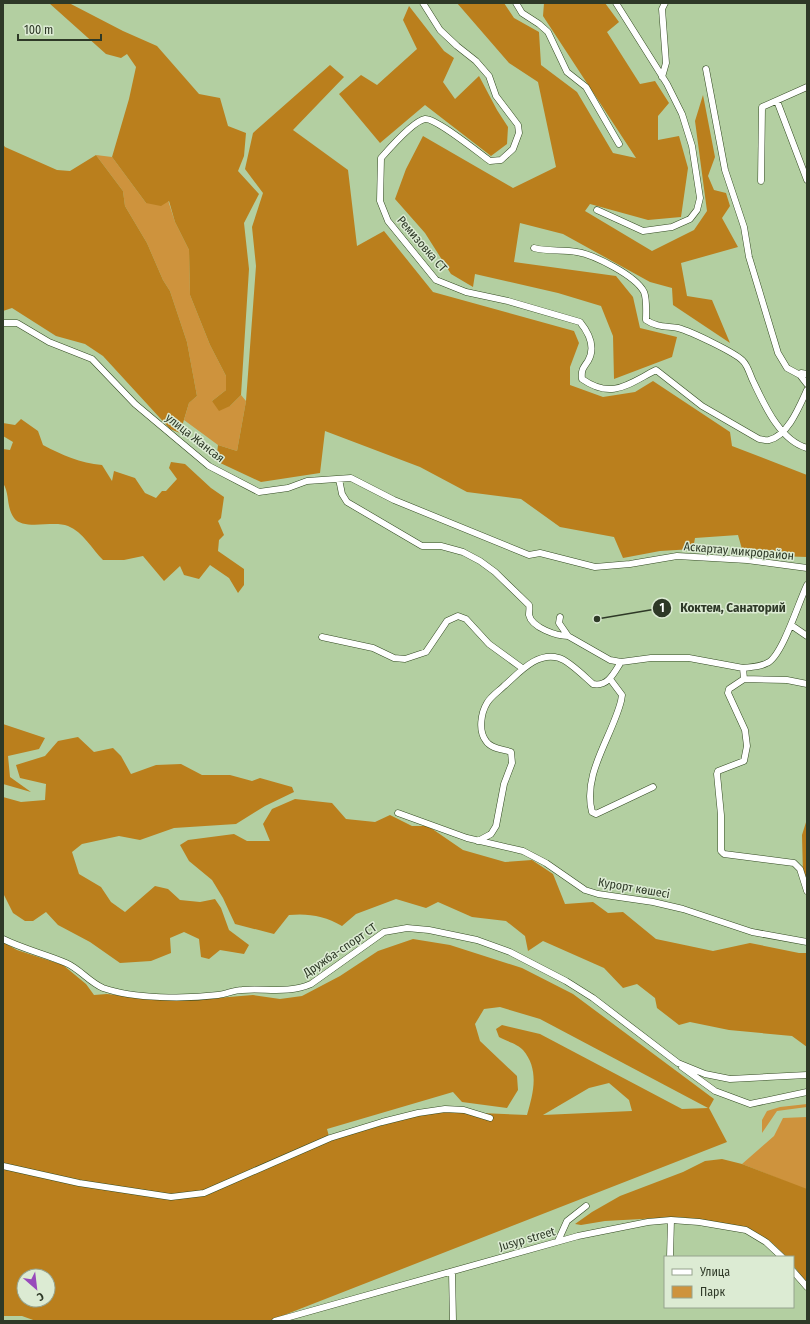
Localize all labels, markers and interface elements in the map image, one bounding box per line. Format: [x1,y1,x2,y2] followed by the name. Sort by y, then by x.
[18,16,101,42] scale bar
[24,23,53,37] text: 100 m
[394,213,450,275] street label: Ремизовка СТ
[163,411,227,465] street label: улица Жансая
[683,539,795,563] street label: Аскартау микрорайон
[652,595,794,620] callout: Коктем, Санаторий
[680,600,786,615] text: Коктем, Санаторий
[659,601,665,615] text: 1
[597,875,671,901] street label: Курорт көшесі
[300,920,380,980] street label: Дружба-спорт СТ
[497,1224,557,1254] street label: Jusyp street
[664,1256,794,1308] legend
[699,1265,730,1279] text: Улица
[16,1268,56,1308] north arrow
[700,1285,726,1299] text: Парк
[35,1289,46,1304] text: С

